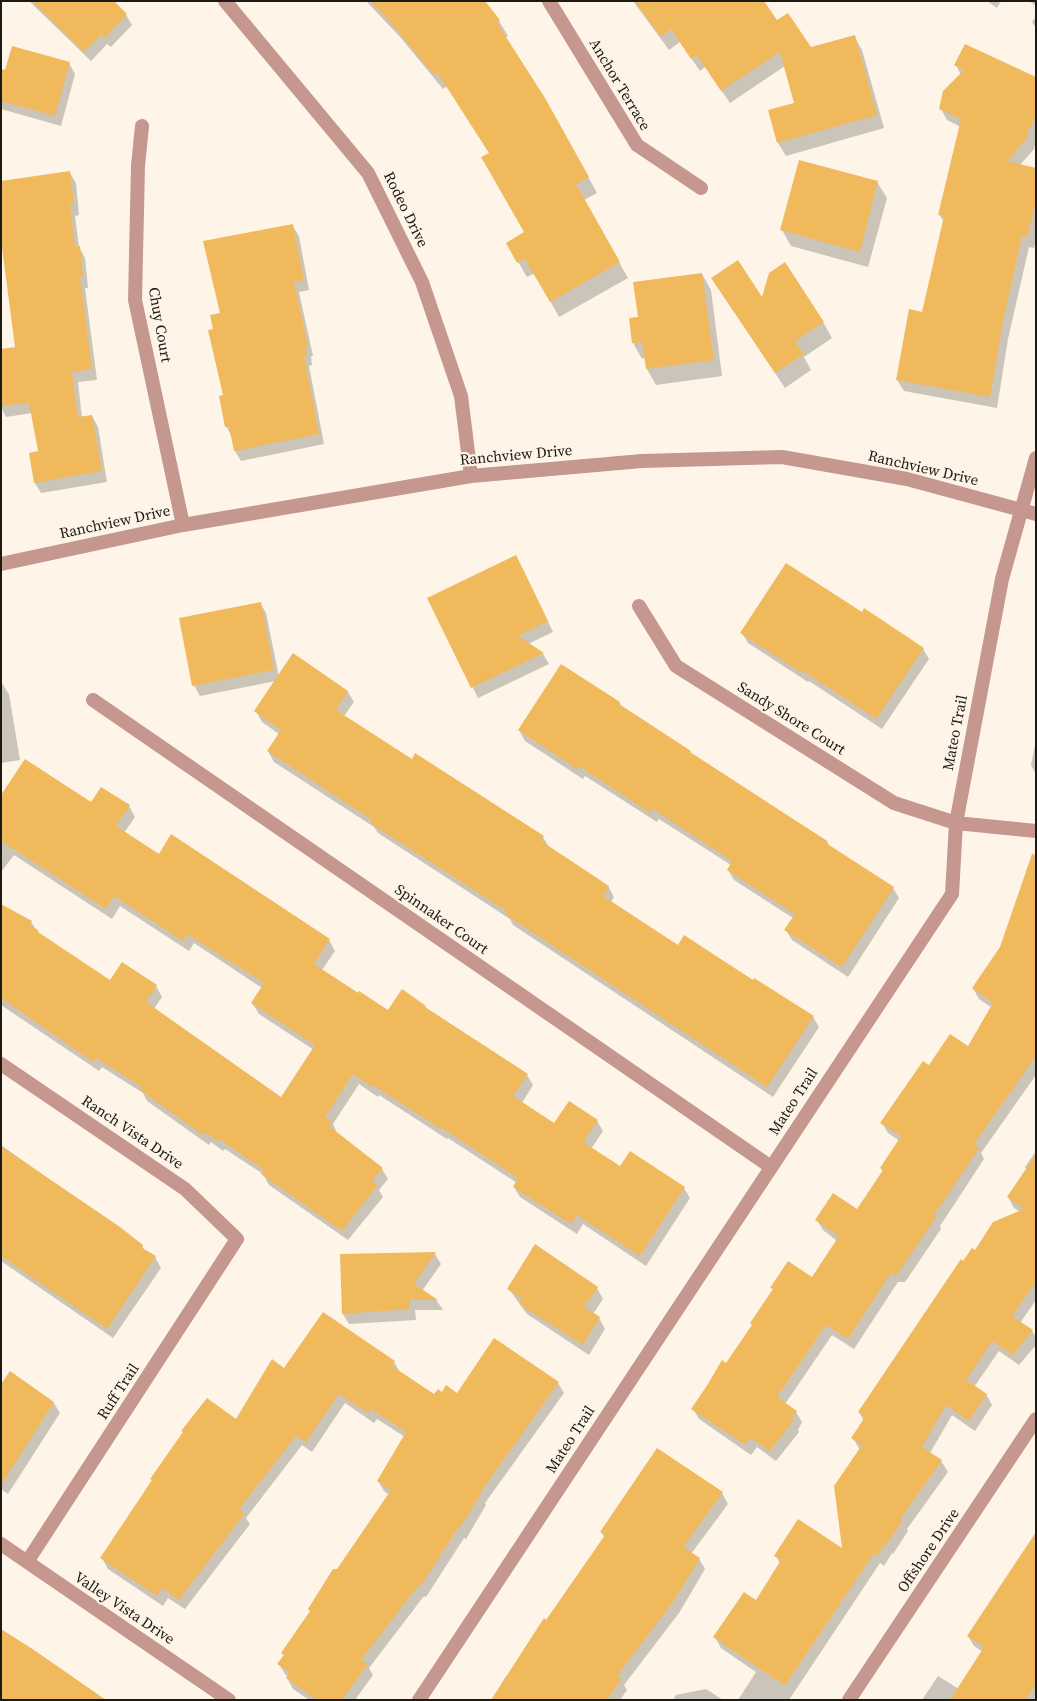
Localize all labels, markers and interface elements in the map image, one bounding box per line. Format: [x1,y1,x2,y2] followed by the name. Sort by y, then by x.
[584,36,654,134] street label: Anchor Terrace
[379,169,431,251] street label: Rodeo Drive
[144,286,174,364] street label: Chuy Court
[459,442,573,470] street label: Ranchview Drive
[866,448,980,490] street label: Ranchview Drive
[58,502,172,544] street label: Ranchview Drive
[734,679,848,759] street label: Sandy Shore Court
[940,694,972,772] street label: Mateo Trail
[391,881,491,959] street label: Spinnaker Court
[766,1065,822,1139] street label: Mateo Trail
[78,1092,186,1174] street label: Ranch Vista Drive
[94,1361,144,1423] street label: Ruff Trail
[543,1403,599,1477] street label: Mateo Trail
[894,1506,964,1596] street label: Offshore Drive
[70,1569,178,1649] street label: Valley Vista Drive

